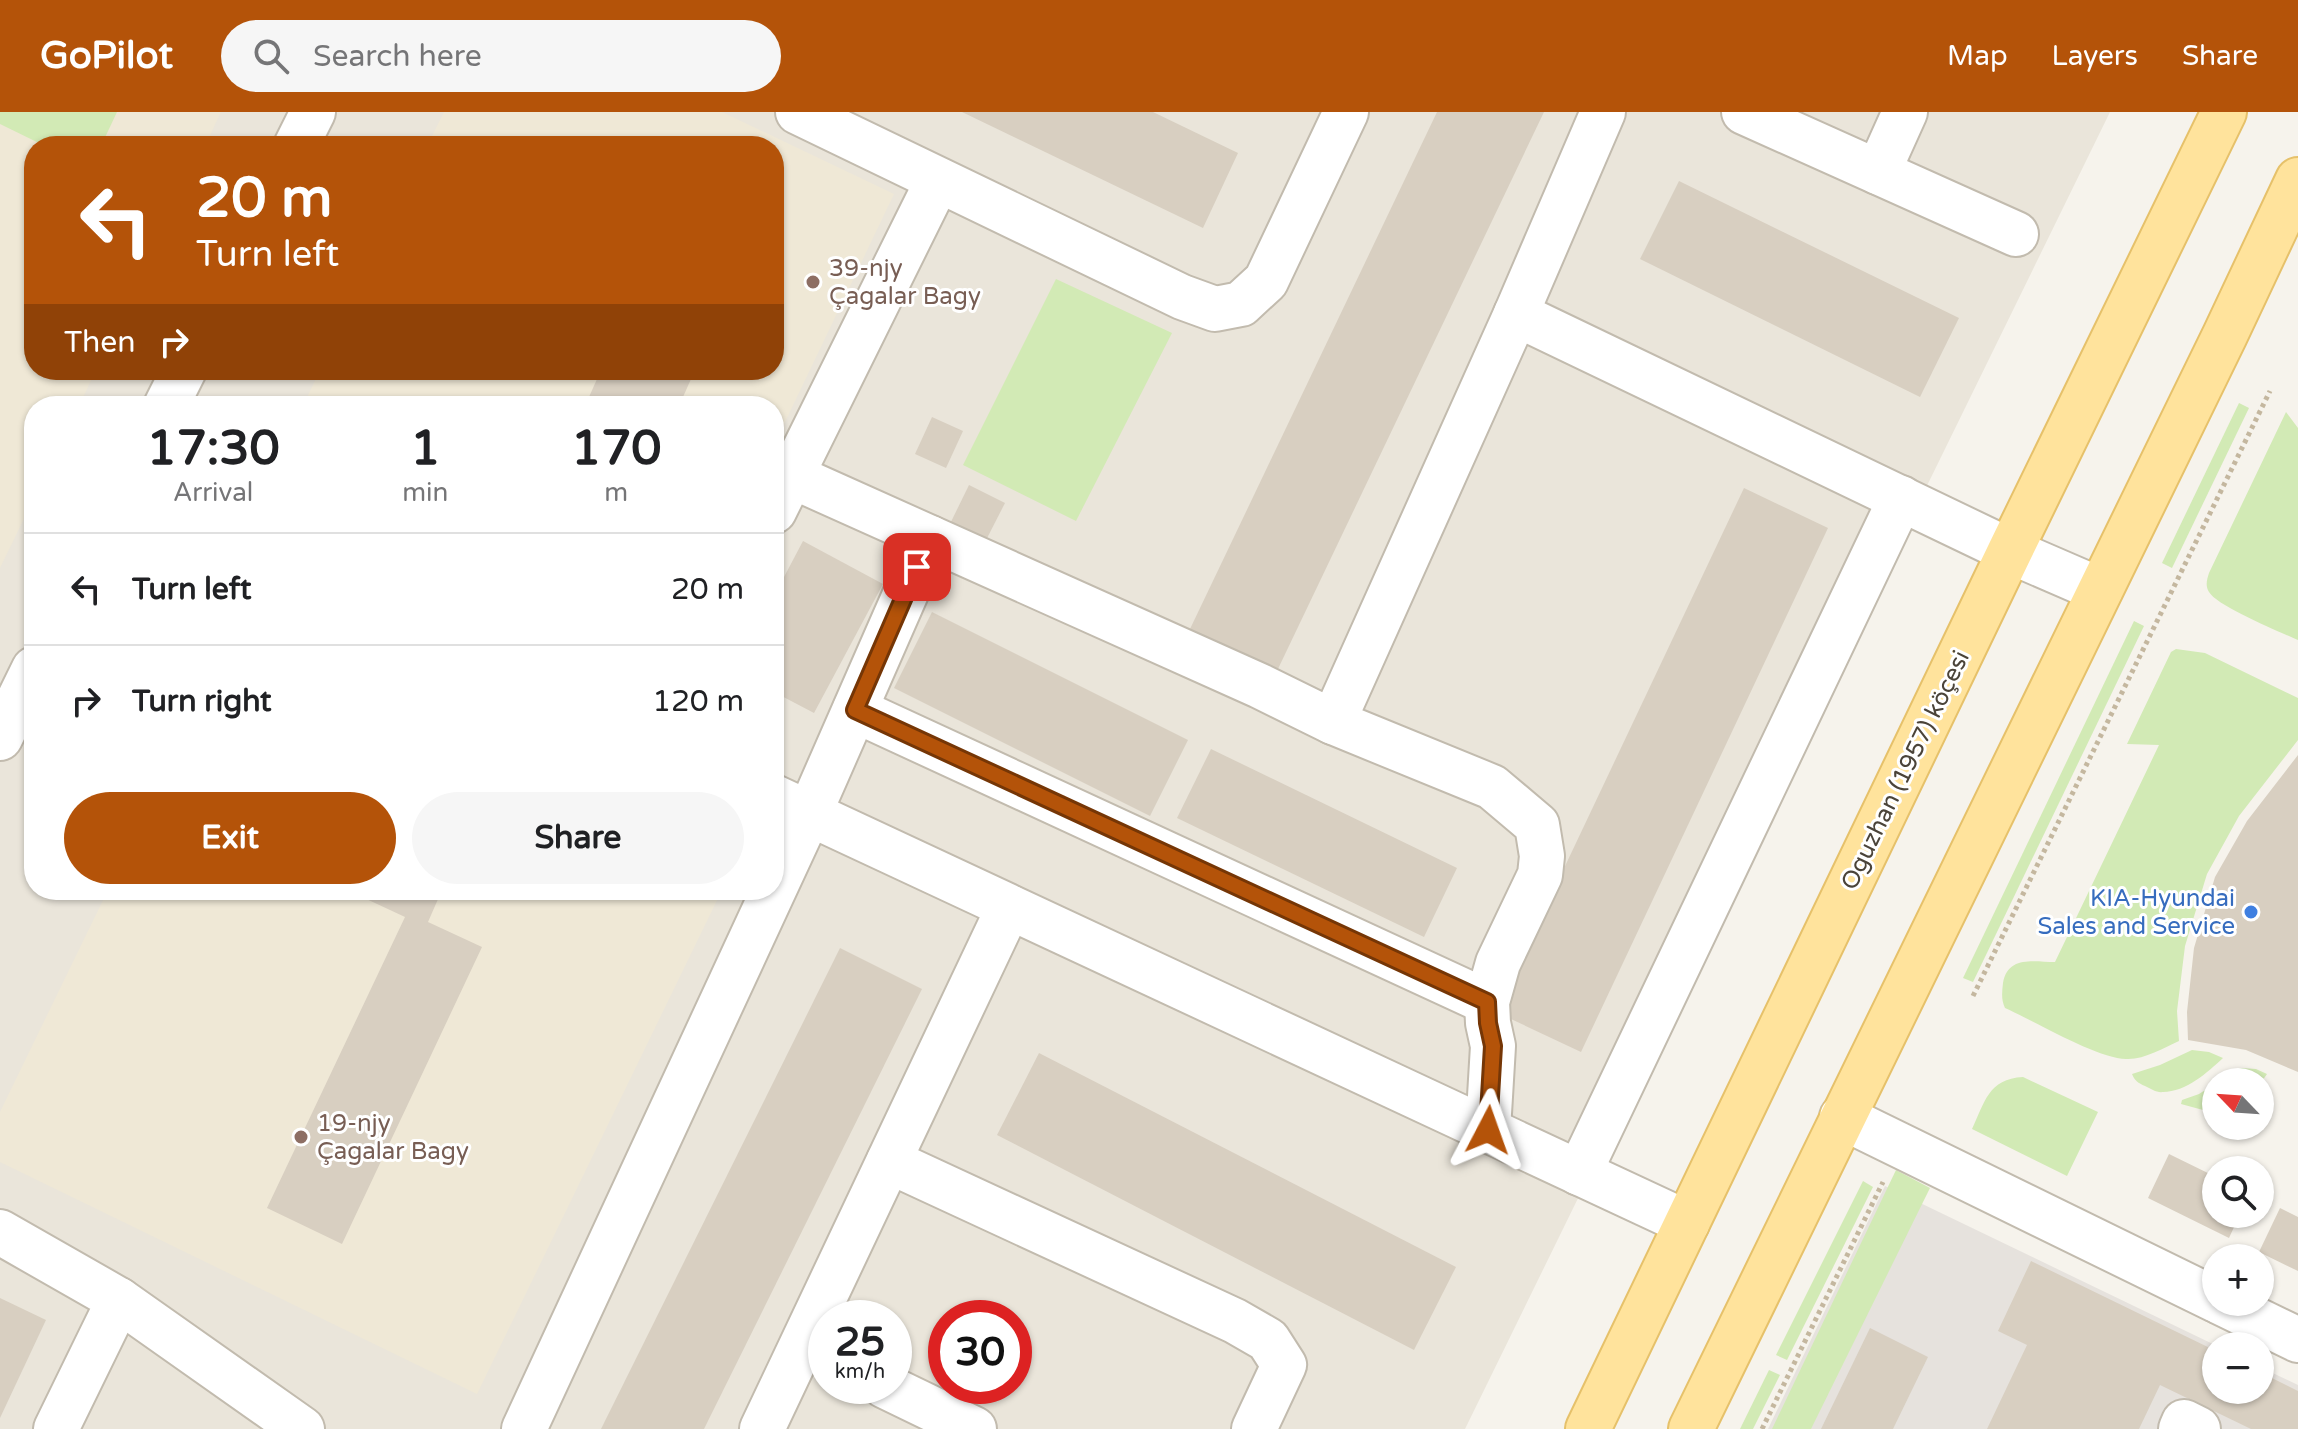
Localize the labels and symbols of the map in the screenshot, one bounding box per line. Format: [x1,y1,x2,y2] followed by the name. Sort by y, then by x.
[829,254,981,311] place label: 39-njy Çagalar Bagy
[804,273,822,291] marker: 39-njy Çagalar Bagy
[883,533,951,601] pin
[1835,646,1976,895] street label: Oguzhan (1957) köçesi
[2037,884,2235,941] place label: KIA-Hyundai Sales and Service
[2242,903,2260,921] marker: KIA-Hyundai Sales and Service
[2202,1068,2274,1140] north arrow
[1446,1088,1530,1172] position arrow
[317,1109,469,1166] place label: 19-njy Çagalar Bagy
[292,1128,310,1146] marker: 19-njy Çagalar Bagy
[928,1300,1032,1404] speed limit sign: 30

